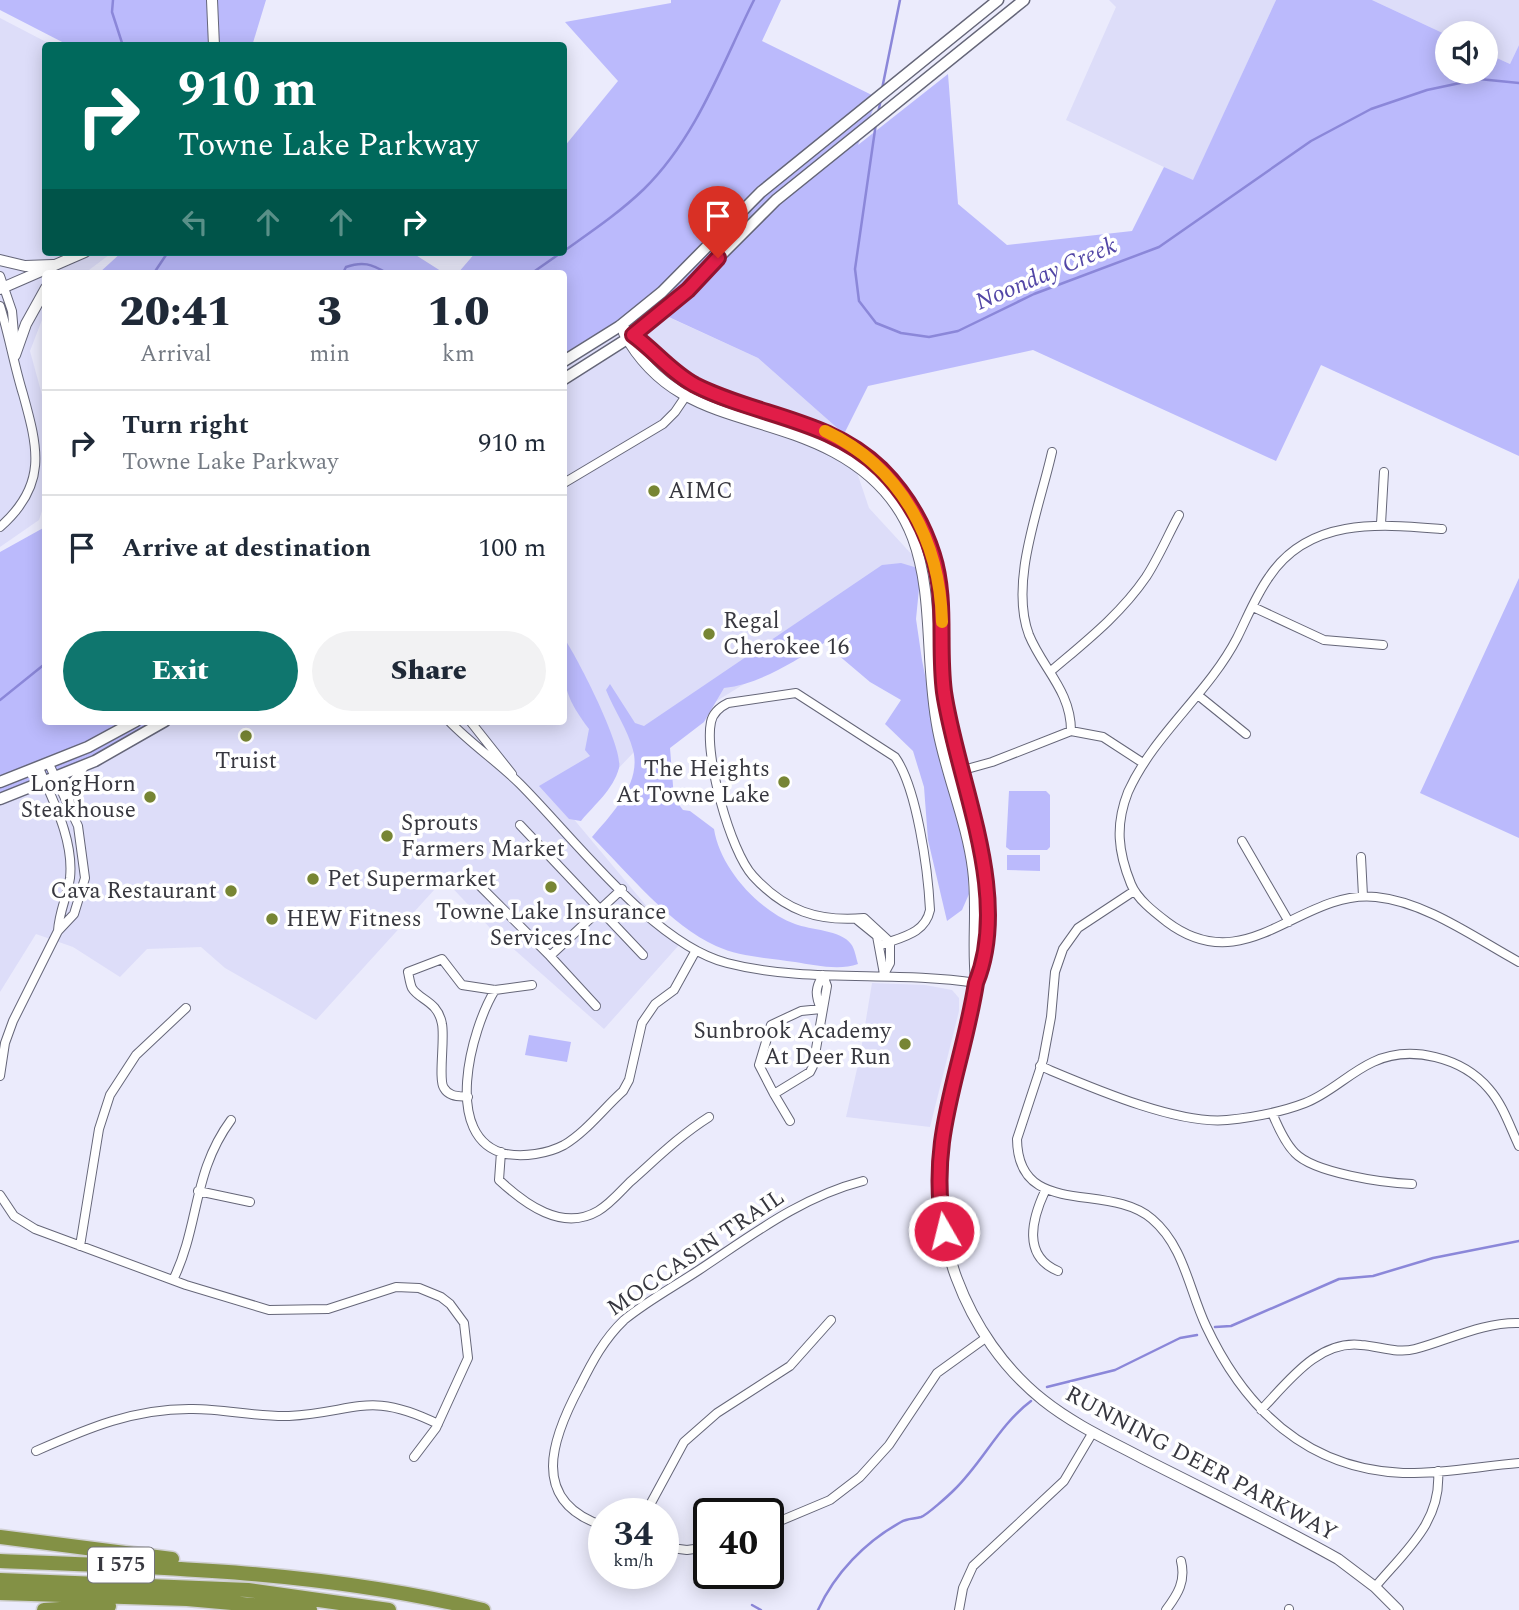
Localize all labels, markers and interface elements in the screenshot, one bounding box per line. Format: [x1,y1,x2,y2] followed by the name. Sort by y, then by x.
[1435,21,1498,84] map controls
[1435,21,1498,84] button: sound
[178,53,317,128] text: 910 m
[63,70,154,161] icon: right
[178,121,479,170] text: Towne Lake Parkway
[688,186,748,258] pin
[699,197,737,235] icon: arrive
[176,203,214,241] icon: left
[249,203,287,241] icon: ahead
[322,203,360,241] icon: ahead
[395,203,433,241] icon: right
[970,228,1122,320] water label: Noonday Creek
[120,281,232,344] text: 20:41
[317,281,342,344] text: 3
[427,281,489,344] text: 1.0
[140,337,212,372] text: Arrival
[310,337,350,372] text: min
[442,337,475,372] text: km
[122,405,249,445] text: Turn right
[478,423,546,463] text: 910 m
[63,424,101,462] icon: right
[122,445,338,480] text: Towne Lake Parkway
[668,474,733,509] place label: AIMC
[646,483,662,499] marker: AIMC
[122,528,371,568] text: Arrive at destination
[478,528,546,568] text: 100 m
[63,529,101,567] icon: arrive
[723,604,849,665] place label: Regal Cherokee 16
[701,626,717,642] marker: Regal Cherokee 16
[63,631,298,711] button: Exit
[312,631,546,711] button: Share
[238,728,254,744] marker: Truist
[215,744,277,779] place label: Truist
[616,752,770,813] place label: The Heights At Towne Lake
[21,767,136,828] place label: LongHorn Steakhouse
[776,774,792,790] marker: The Heights At Towne Lake
[142,789,158,805] marker: LongHorn Steakhouse
[401,806,565,867] place label: Sprouts Farmers Market
[379,828,395,844] marker: Sprouts Farmers Market
[327,862,496,897] place label: Pet Supermarket
[305,871,321,887] marker: Pet Supermarket
[51,874,217,909] place label: Cava Restaurant
[543,879,559,895] marker: Towne Lake Insurance Services Inc
[223,883,239,899] marker: Cava Restaurant
[436,895,666,956] place label: Towne Lake Insurance Services Inc
[286,902,422,937] place label: HEW Fitness
[264,911,280,927] marker: HEW Fitness
[694,1014,892,1075] place label: Sunbrook Academy At Deer Run
[897,1036,913,1052] marker: Sunbrook Academy At Deer Run
[600,1180,792,1326] street label: MOCCASIN TRAIL
[907,1194,981,1268] position arrow
[1059,1377,1343,1551] street label: RUNNING DEER PARKWAY
[693,1498,784,1589] speed limit sign: 40
[614,1508,653,1561] text: 34
[613,1547,654,1574] text: km/h
[88,1548,154,1582] road number: I 575

